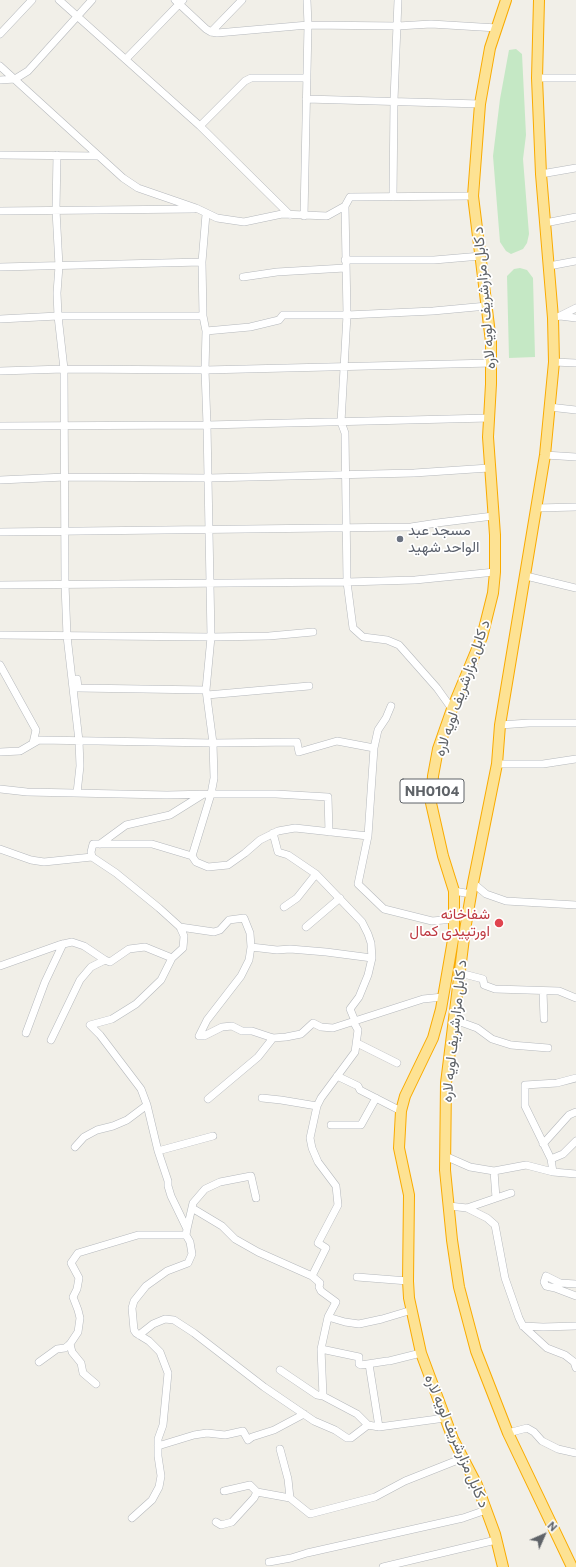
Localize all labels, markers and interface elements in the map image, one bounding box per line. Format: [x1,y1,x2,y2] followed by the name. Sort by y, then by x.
[469,226,499,370] street label: د کابل مزارشریف لویه لاره
[408,521,480,556] place label: مسجد عبد الواحد شهید
[395,534,405,544] marker: مسجد عبد الواحد شهید
[430,617,494,759] street label: د کابل مزارشریف لویه لاره
[400,779,464,803] road number: NH0104
[410,905,490,940] place label: شفاخانه اورتپیدی کمال
[493,917,505,929] marker: شفاخانه اورتپیدی کمال
[438,959,470,1103] street label: د کابل مزارشریف لویه لاره
[421,1372,493,1510] street label: د کابل مزارشریف لویه لاره
[524,1515,564,1555] north arrow
[545,1519,560,1534] text: N

